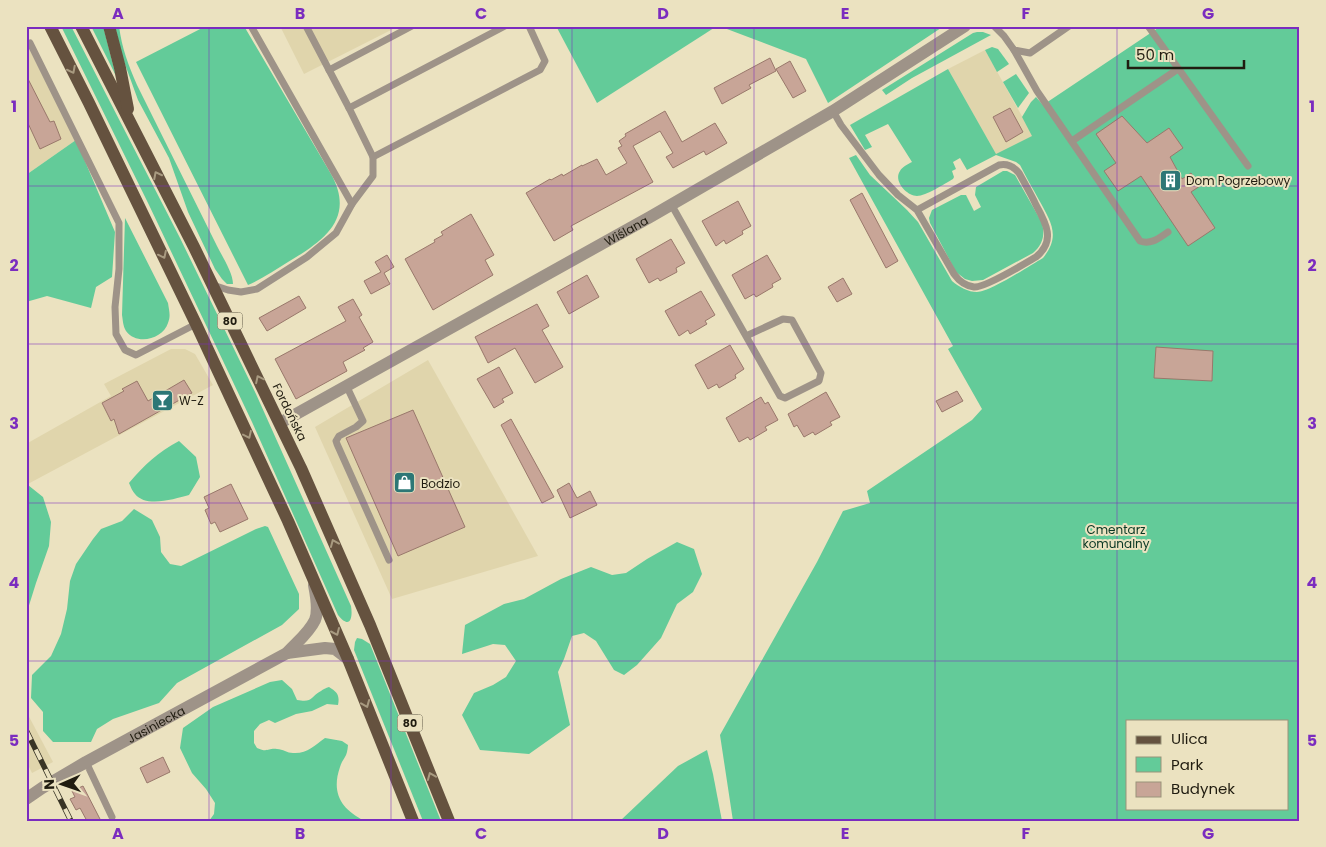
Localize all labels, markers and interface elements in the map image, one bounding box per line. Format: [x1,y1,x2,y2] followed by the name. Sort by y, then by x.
[112,2,124,25] text: A
[295,2,305,25] text: B
[475,2,487,25] text: C
[657,2,669,25] text: D
[841,2,849,25] text: E
[1022,2,1031,25] text: F
[1202,2,1214,25] text: G
[1128,38,1245,70] scale bar
[1136,44,1174,65] text: 50 m
[66,64,76,73] one-way arrow
[11,95,17,118] text: 1
[1309,95,1315,118] text: 1
[1158,168,1182,192] building icon: Dom Pogrzebowy
[153,172,163,181] one-way arrow
[1186,172,1290,189] place label: Dom Pogrzebowy
[601,211,651,249] street label: Wiślana
[157,250,167,259] one-way arrow
[9,254,19,277] text: 2
[1307,254,1317,277] text: 2
[218,312,242,330] road number: 80
[255,376,265,385] one-way arrow
[269,380,311,444] street label: Fordońska
[151,388,175,412] bar icon: W-Z
[179,392,204,409] place label: W-Z
[9,412,19,435] text: 3
[1307,412,1317,435] text: 3
[242,430,253,439] one-way arrow
[393,471,417,495] shop icon: Bodzio
[421,475,461,492] place label: Bodzio
[1082,521,1150,552] park label: Cmentarz komunalny
[330,539,340,548] one-way arrow
[9,571,20,594] text: 4
[1307,571,1318,594] text: 4
[330,627,341,636] one-way arrow
[360,699,371,708] one-way arrow
[124,702,188,747] street label: Jasiniecka
[398,714,422,731] road number: 80
[1126,720,1288,810] legend
[1171,728,1208,749] text: Ulica
[9,729,19,752] text: 5
[1307,729,1317,752] text: 5
[1171,754,1203,775] text: Park
[38,760,88,810] north arrow
[427,772,437,780] one-way arrow
[1171,778,1235,799] text: Budynek
[39,779,59,790] text: N
[112,822,124,845] text: A
[295,822,305,845] text: B
[475,822,487,845] text: C
[657,822,669,845] text: D
[841,822,849,845] text: E
[1022,822,1031,845] text: F
[1202,822,1214,845] text: G

